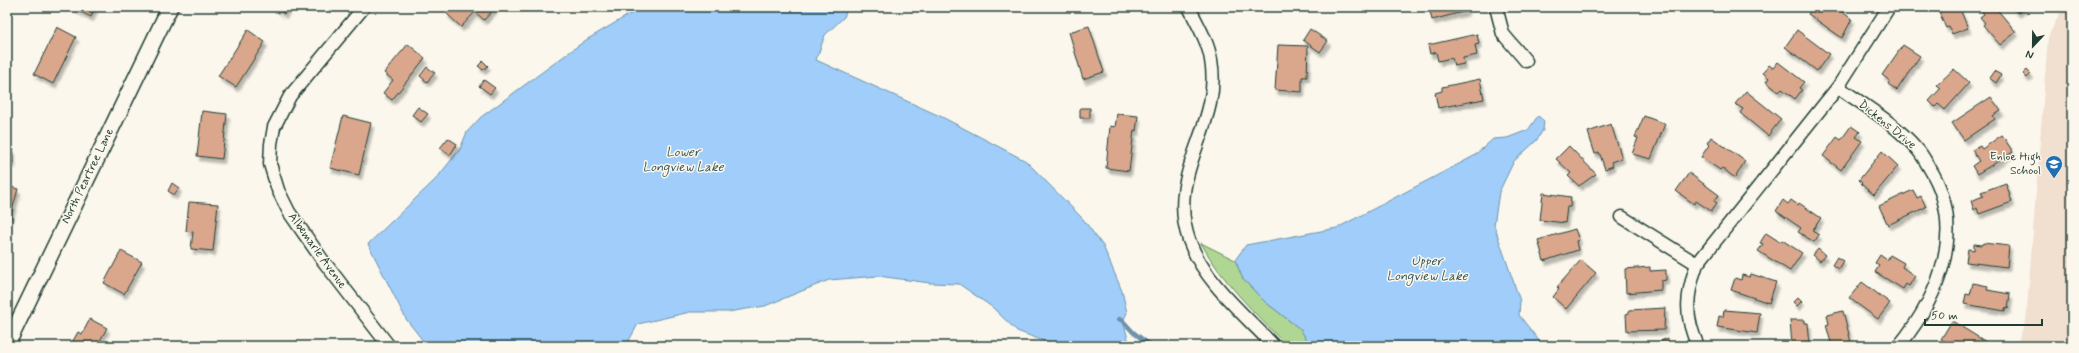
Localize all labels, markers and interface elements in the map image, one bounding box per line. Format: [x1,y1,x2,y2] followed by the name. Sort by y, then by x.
[2013,26,2053,66] north arrow
[2024,46,2036,62] text: N
[1855,97,1919,153] street label: Dickens Drive
[58,125,118,226] street label: North Peartree Lane
[642,144,725,177] water label: Lower Longview Lake
[1990,149,2041,179] place label: Enloe High School
[2044,154,2064,179] school or university icon: Enloe High School
[284,210,350,292] street label: Albemarle Avenue
[1386,253,1469,286] water label: Upper Longview Lake
[1925,301,2042,327] scale bar
[1931,308,1958,324] text: 50 m

